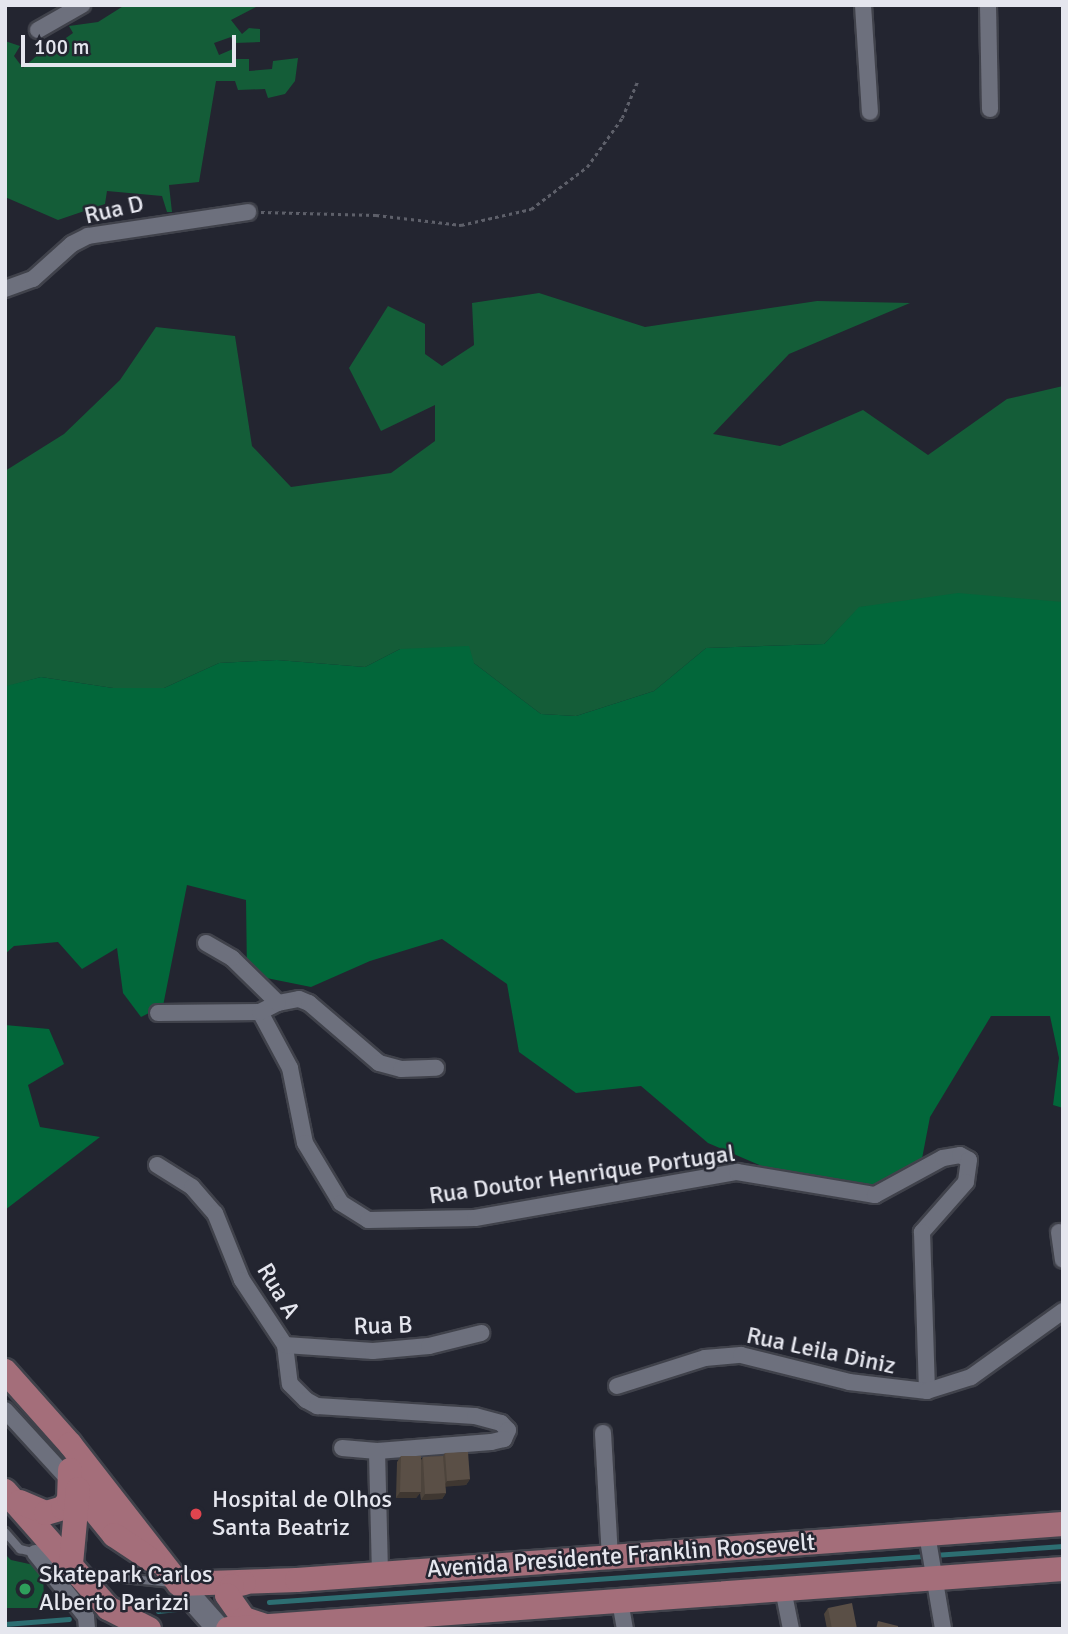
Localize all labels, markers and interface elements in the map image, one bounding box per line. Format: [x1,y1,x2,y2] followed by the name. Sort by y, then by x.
[24,21,240,65] scale bar
[34,34,89,60] text: 100 m
[82,189,146,231] street label: Rua D
[427,1139,737,1211] street label: Rua Doutor Henrique Portugal
[250,1258,306,1324] street label: Rua A
[353,1311,413,1341] street label: Rua B
[744,1321,898,1381] street label: Rua Leila Diniz
[212,1486,392,1542] place label: Hospital de Olhos Santa Beatriz
[186,1504,206,1524] marker: Hospital de Olhos Santa Beatriz
[426,1528,816,1584] street label: Avenida Presidente Franklin Roosevelt
[39,1561,213,1617] place label: Skatepark Carlos Alberto Parizzi
[17,1581,33,1597] marker: Skatepark Carlos Alberto Parizzi

